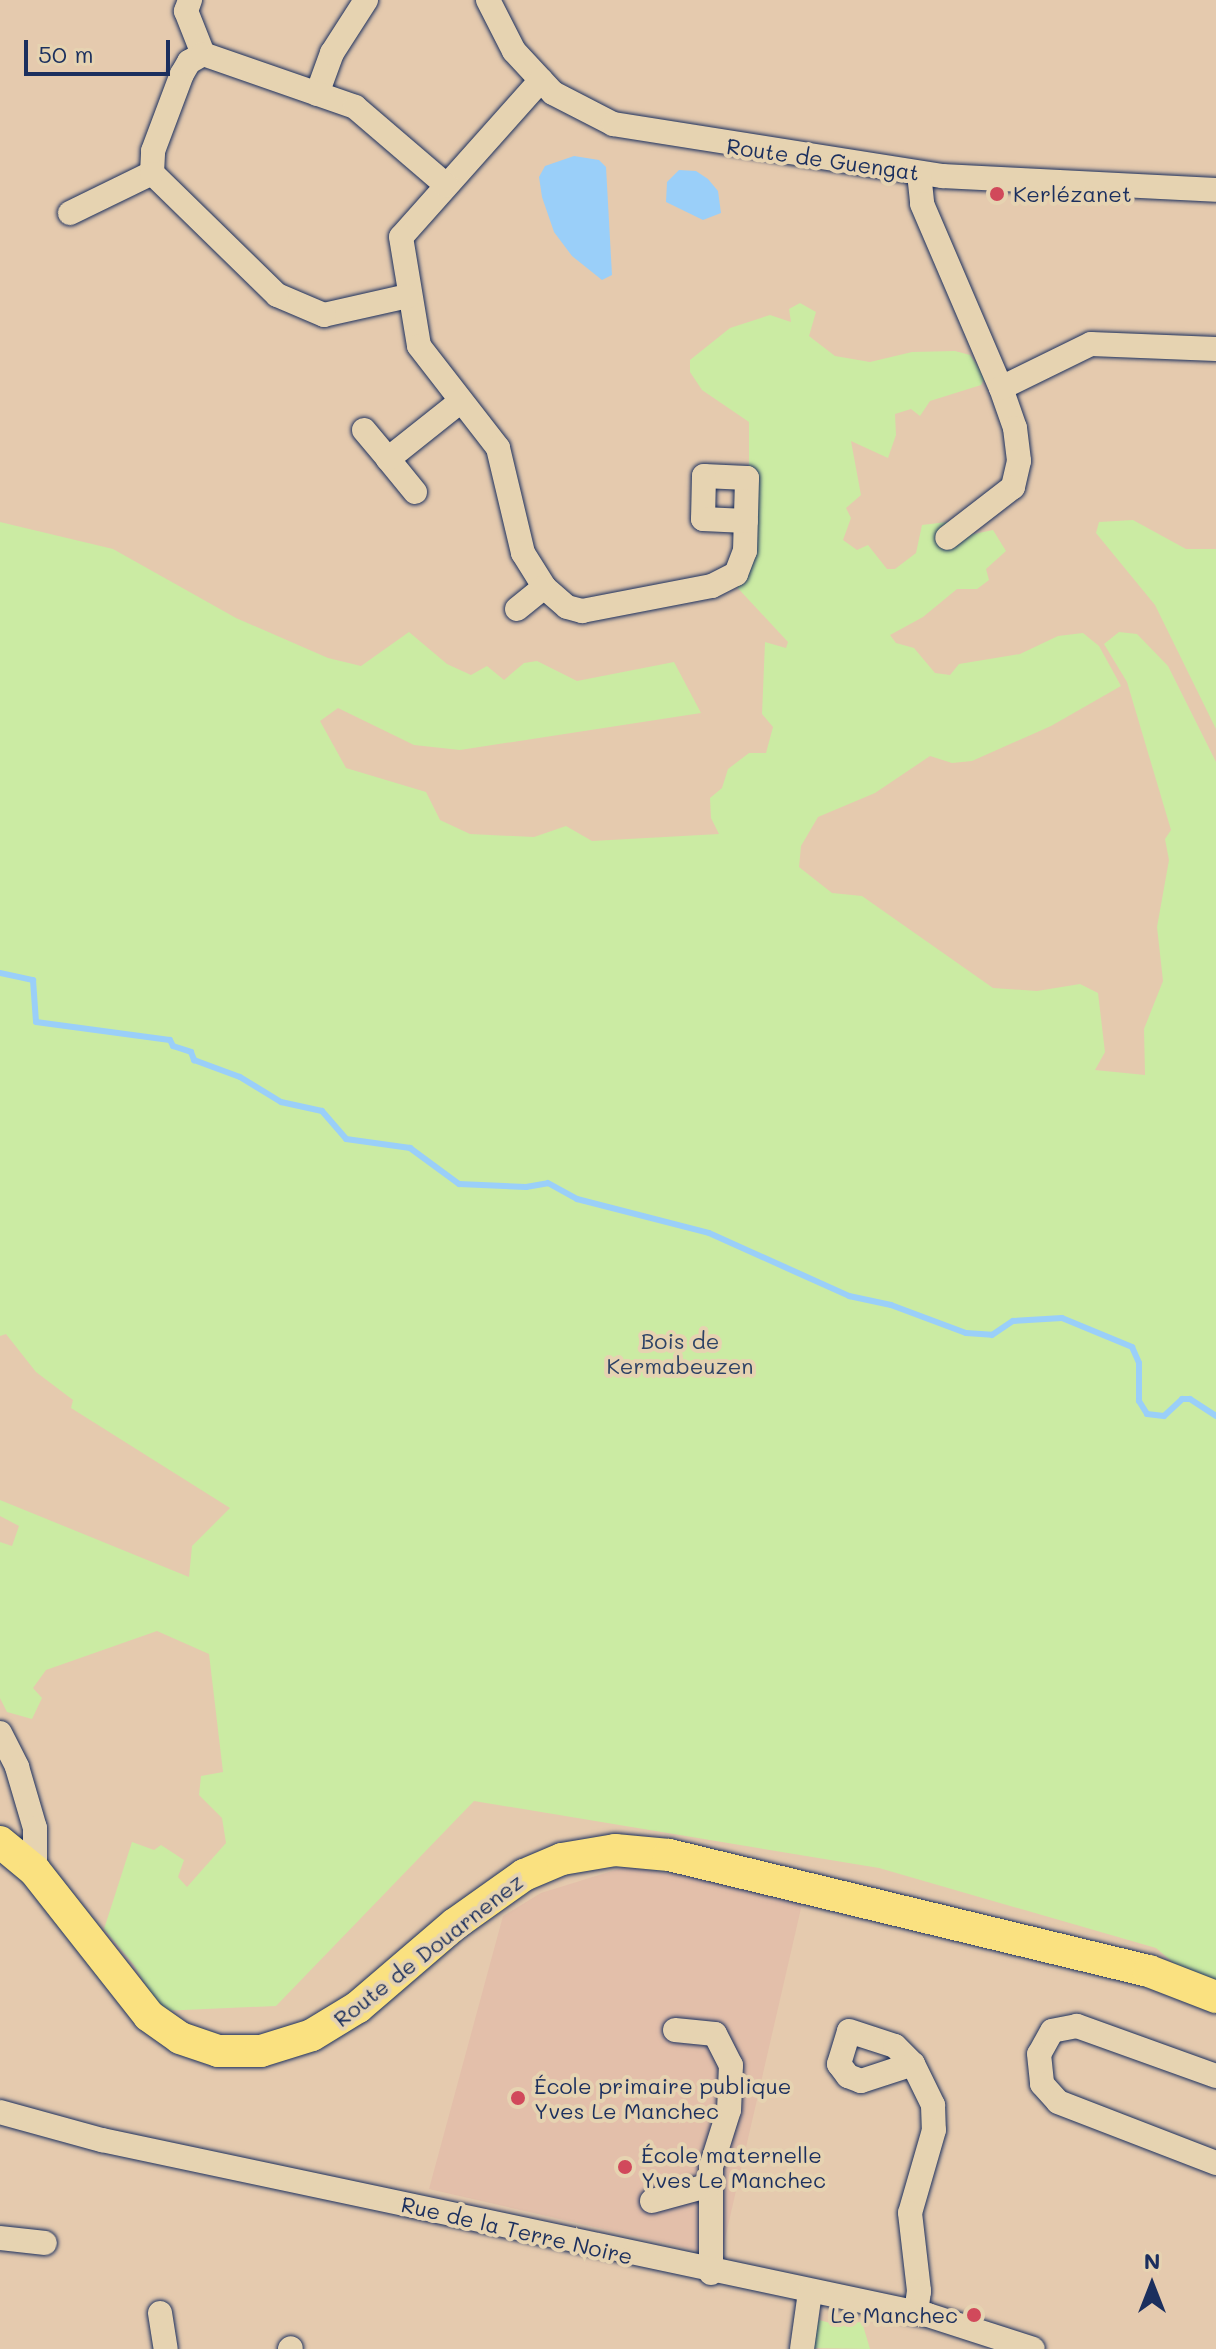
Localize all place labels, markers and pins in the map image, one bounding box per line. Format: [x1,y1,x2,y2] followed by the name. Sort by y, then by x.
[1013,181,1132,207] place label: Kerlézanet
[988,185,1006,203] marker: Kerlézanet
[534,2072,791,2124] place label: École primaire publique Yves Le Manchec
[509,2089,527,2107] marker: École primaire publique Yves Le Manchec
[641,2141,826,2192] place label: École maternelle Yves Le Manchec
[616,2158,634,2176] marker: École maternelle Yves Le Manchec
[830,2302,958,2328] place label: Le Manchec
[965,2306,983,2324] marker: Le Manchec

